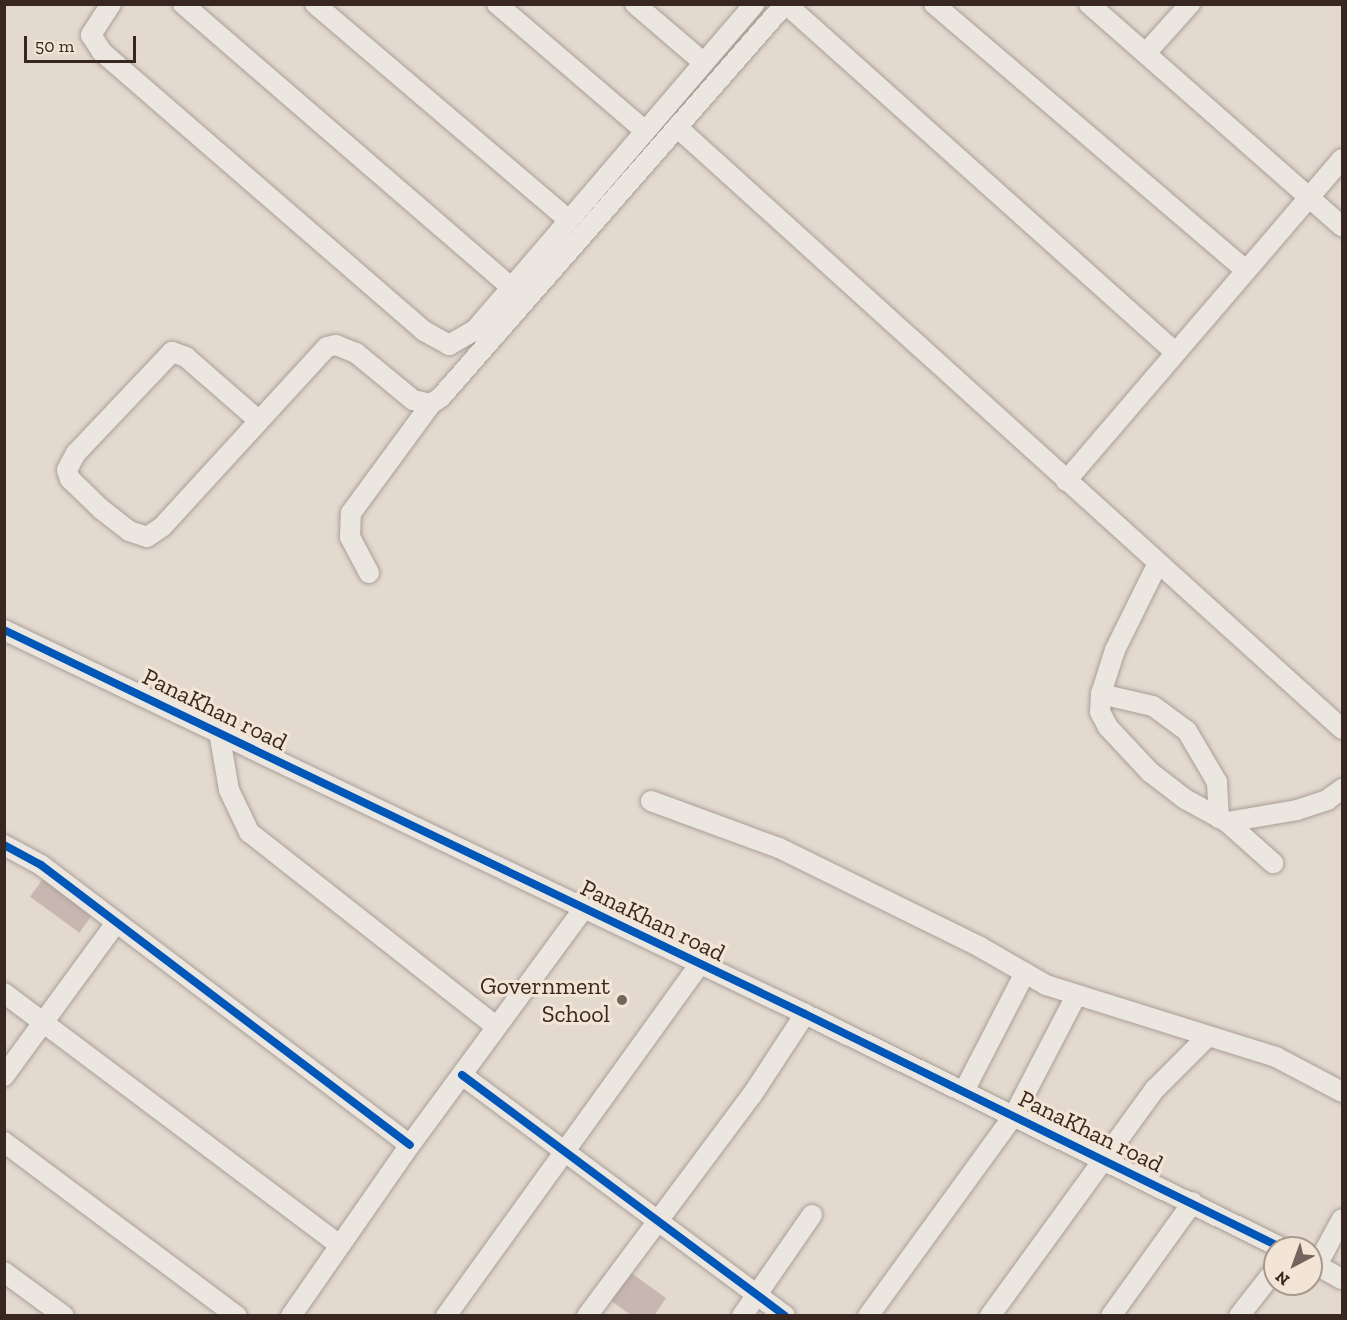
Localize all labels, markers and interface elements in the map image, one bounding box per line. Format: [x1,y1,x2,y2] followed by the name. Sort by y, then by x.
[27,24,140,62] scale bar
[35,35,74,57] text: 50 m
[138,662,292,756] street label: PanaKhan road
[576,873,730,967] street label: PanaKhan road
[480,972,610,1028] place label: Government School
[615,993,629,1007] marker: Government School
[1014,1084,1168,1178] street label: PanaKhan road
[1263,1236,1323,1296] north arrow
[1271,1267,1293,1290] text: N

